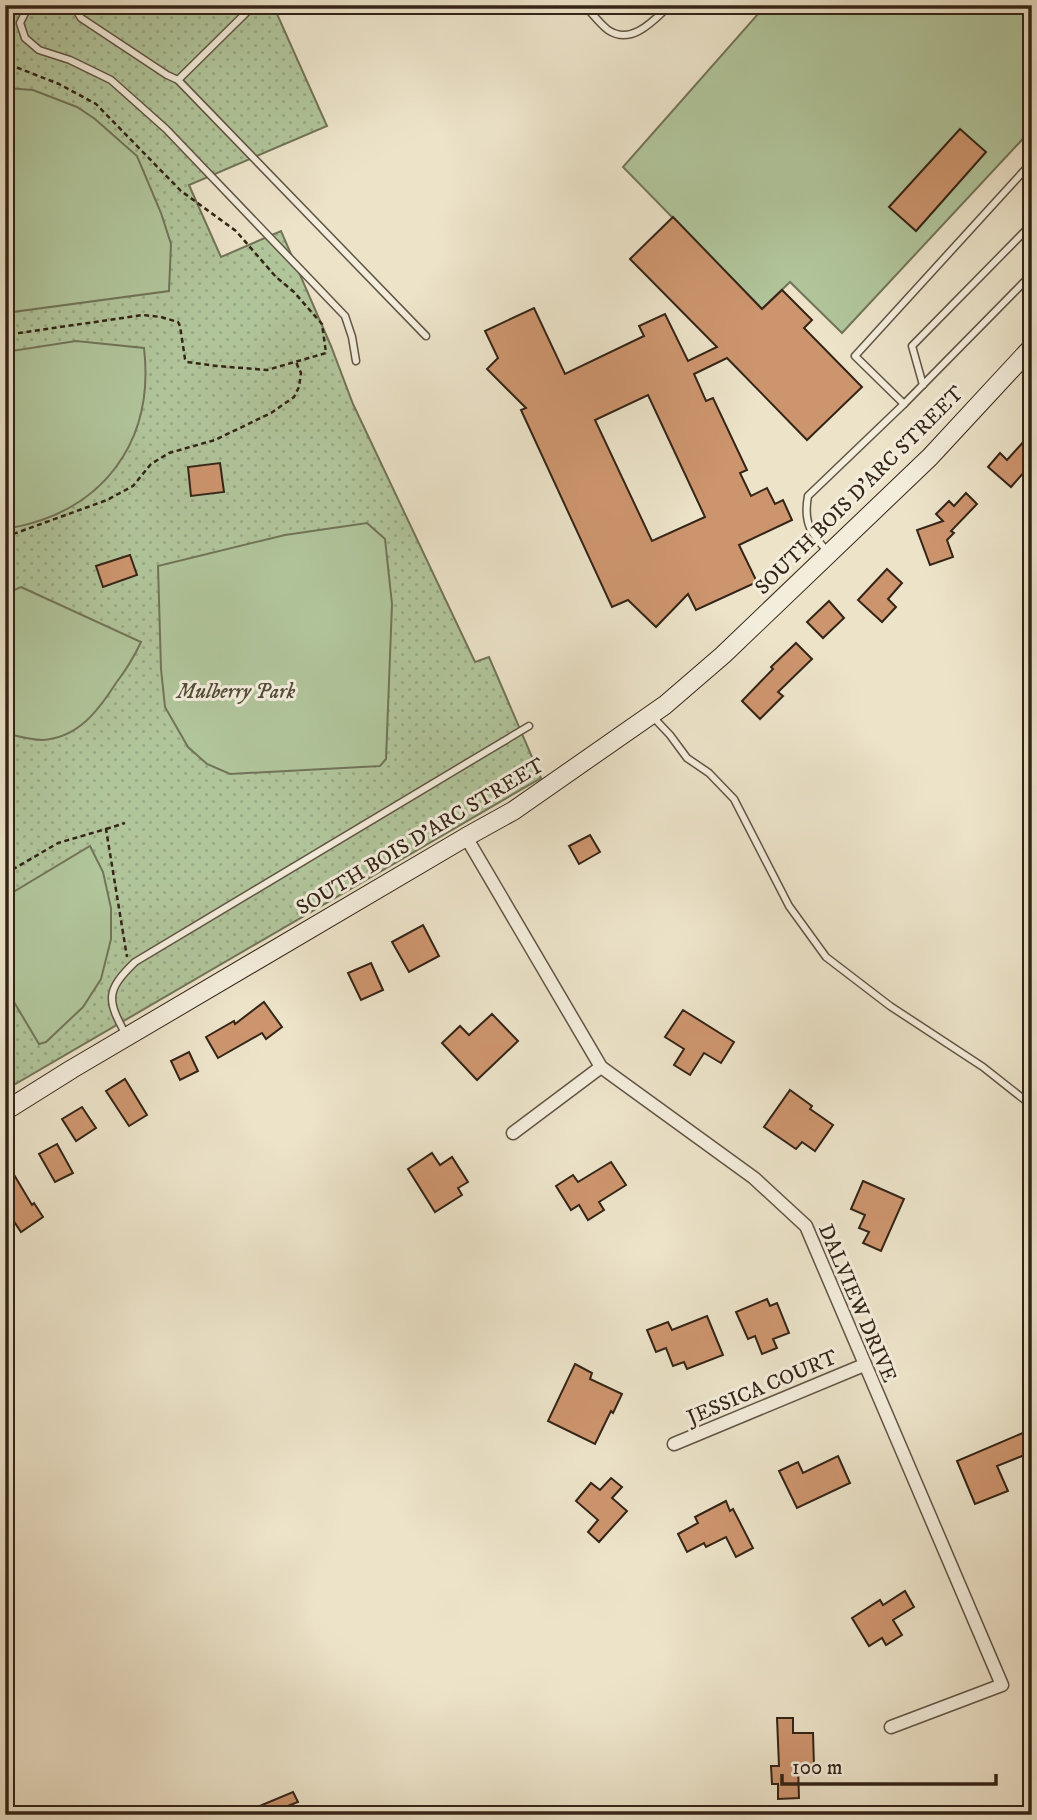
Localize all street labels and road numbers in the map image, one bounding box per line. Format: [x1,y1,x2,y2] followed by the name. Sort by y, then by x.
[750,381,970,601] street label: SOUTH BOIS D'ARC STREET
[292,752,549,921] street label: SOUTH BOIS D'ARC STREET
[812,1220,902,1387] street label: DALVIEW DRIVE
[682,1345,841,1432] street label: JESSICA COURT

